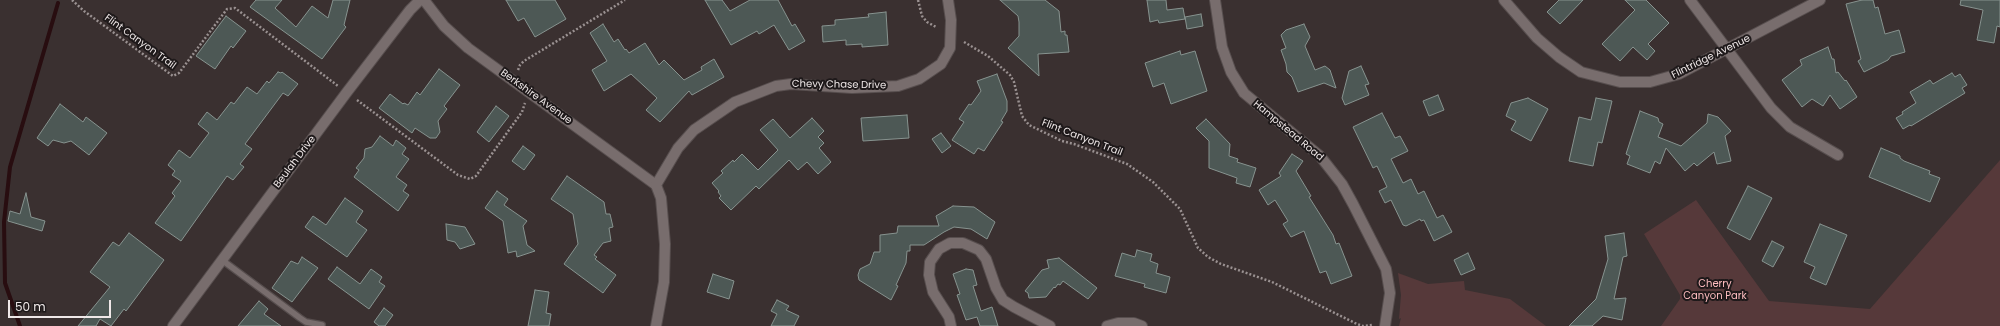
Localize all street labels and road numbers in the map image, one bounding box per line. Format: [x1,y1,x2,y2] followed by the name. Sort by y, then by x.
[102,12,178,72] street label: Flint Canyon Trail
[1670,33,1752,81] street label: Flintridge Avenue
[498,67,574,127] street label: Berkshire Avenue
[792,78,886,92] street label: Chevy Chase Drive
[1250,98,1326,164] street label: Hampstead Road
[1040,117,1124,159] street label: Flint Canyon Trail
[272,134,318,190] street label: Beulah Drive

